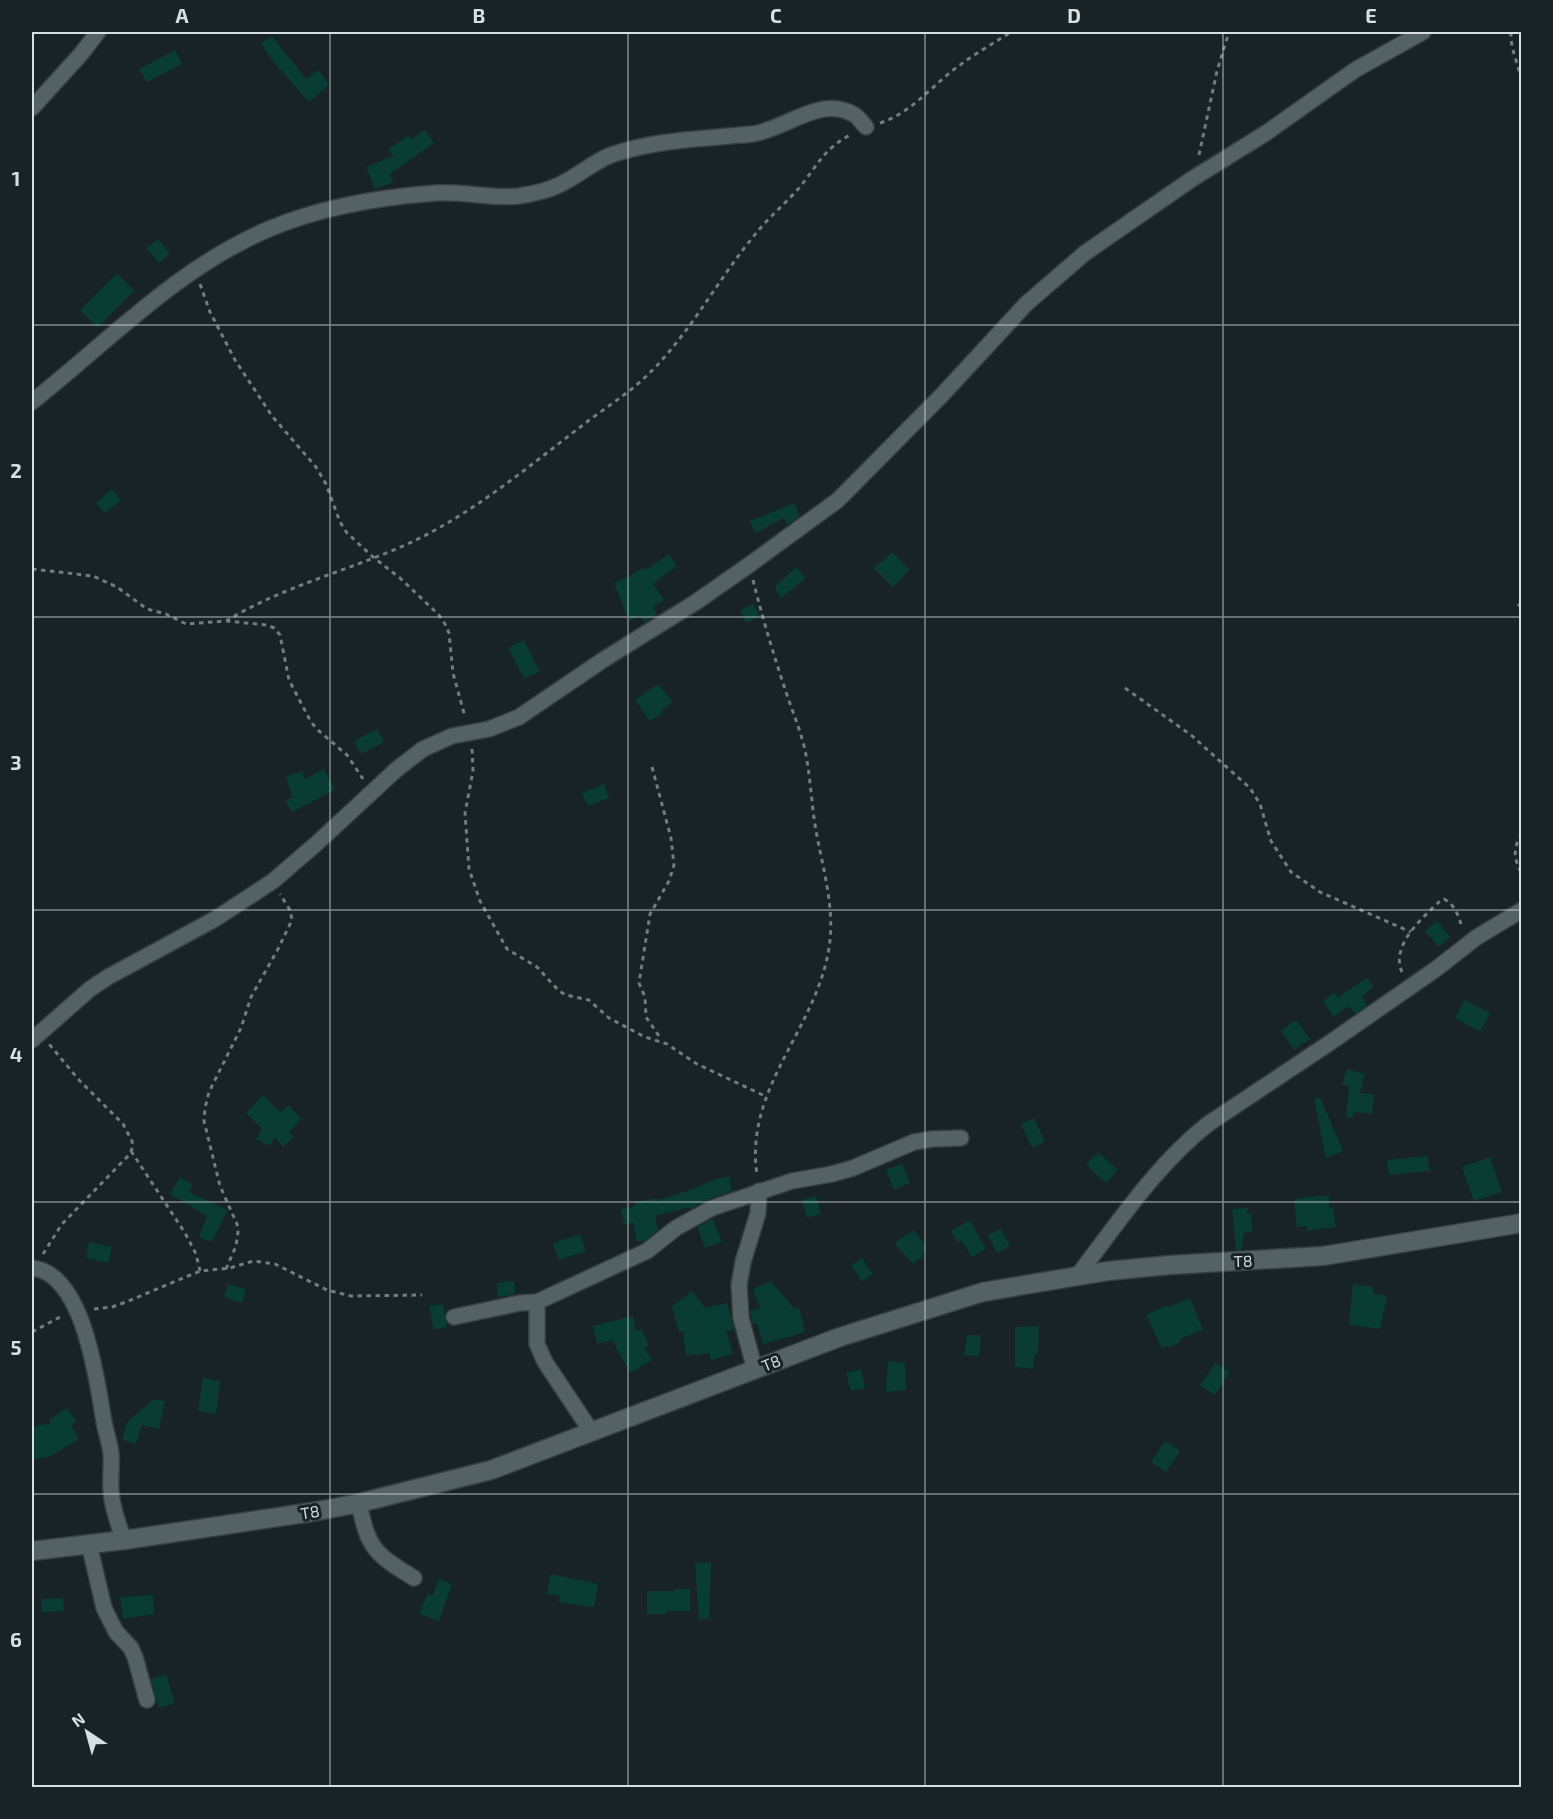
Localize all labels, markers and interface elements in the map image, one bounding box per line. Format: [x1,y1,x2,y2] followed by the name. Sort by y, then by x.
[175,3,189,27] text: A
[473,3,485,27] text: B
[770,3,782,27] text: C
[1067,3,1081,27] text: D
[1365,3,1377,27] text: E
[12,166,20,190] text: 1
[10,458,22,482] text: 2
[10,750,22,774] text: 3
[10,1042,23,1066] text: 4
[1233,1251,1253,1270] street label: T8
[10,1335,22,1359] text: 5
[758,1350,783,1375] street label: T8
[299,1501,321,1522] street label: T8
[10,1627,22,1651] text: 6
[57,1702,117,1762] north arrow
[68,1708,88,1731] text: N

